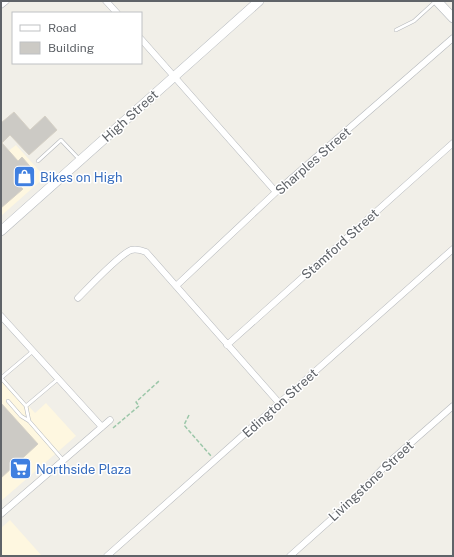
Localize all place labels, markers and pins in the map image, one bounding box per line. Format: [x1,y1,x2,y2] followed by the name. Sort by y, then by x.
[11,164,37,190] shop icon: Bikes on High
[40,170,123,185] place label: Bikes on High
[7,456,33,482] supermarket icon: Northside Plaza
[36,462,131,477] place label: Northside Plaza

